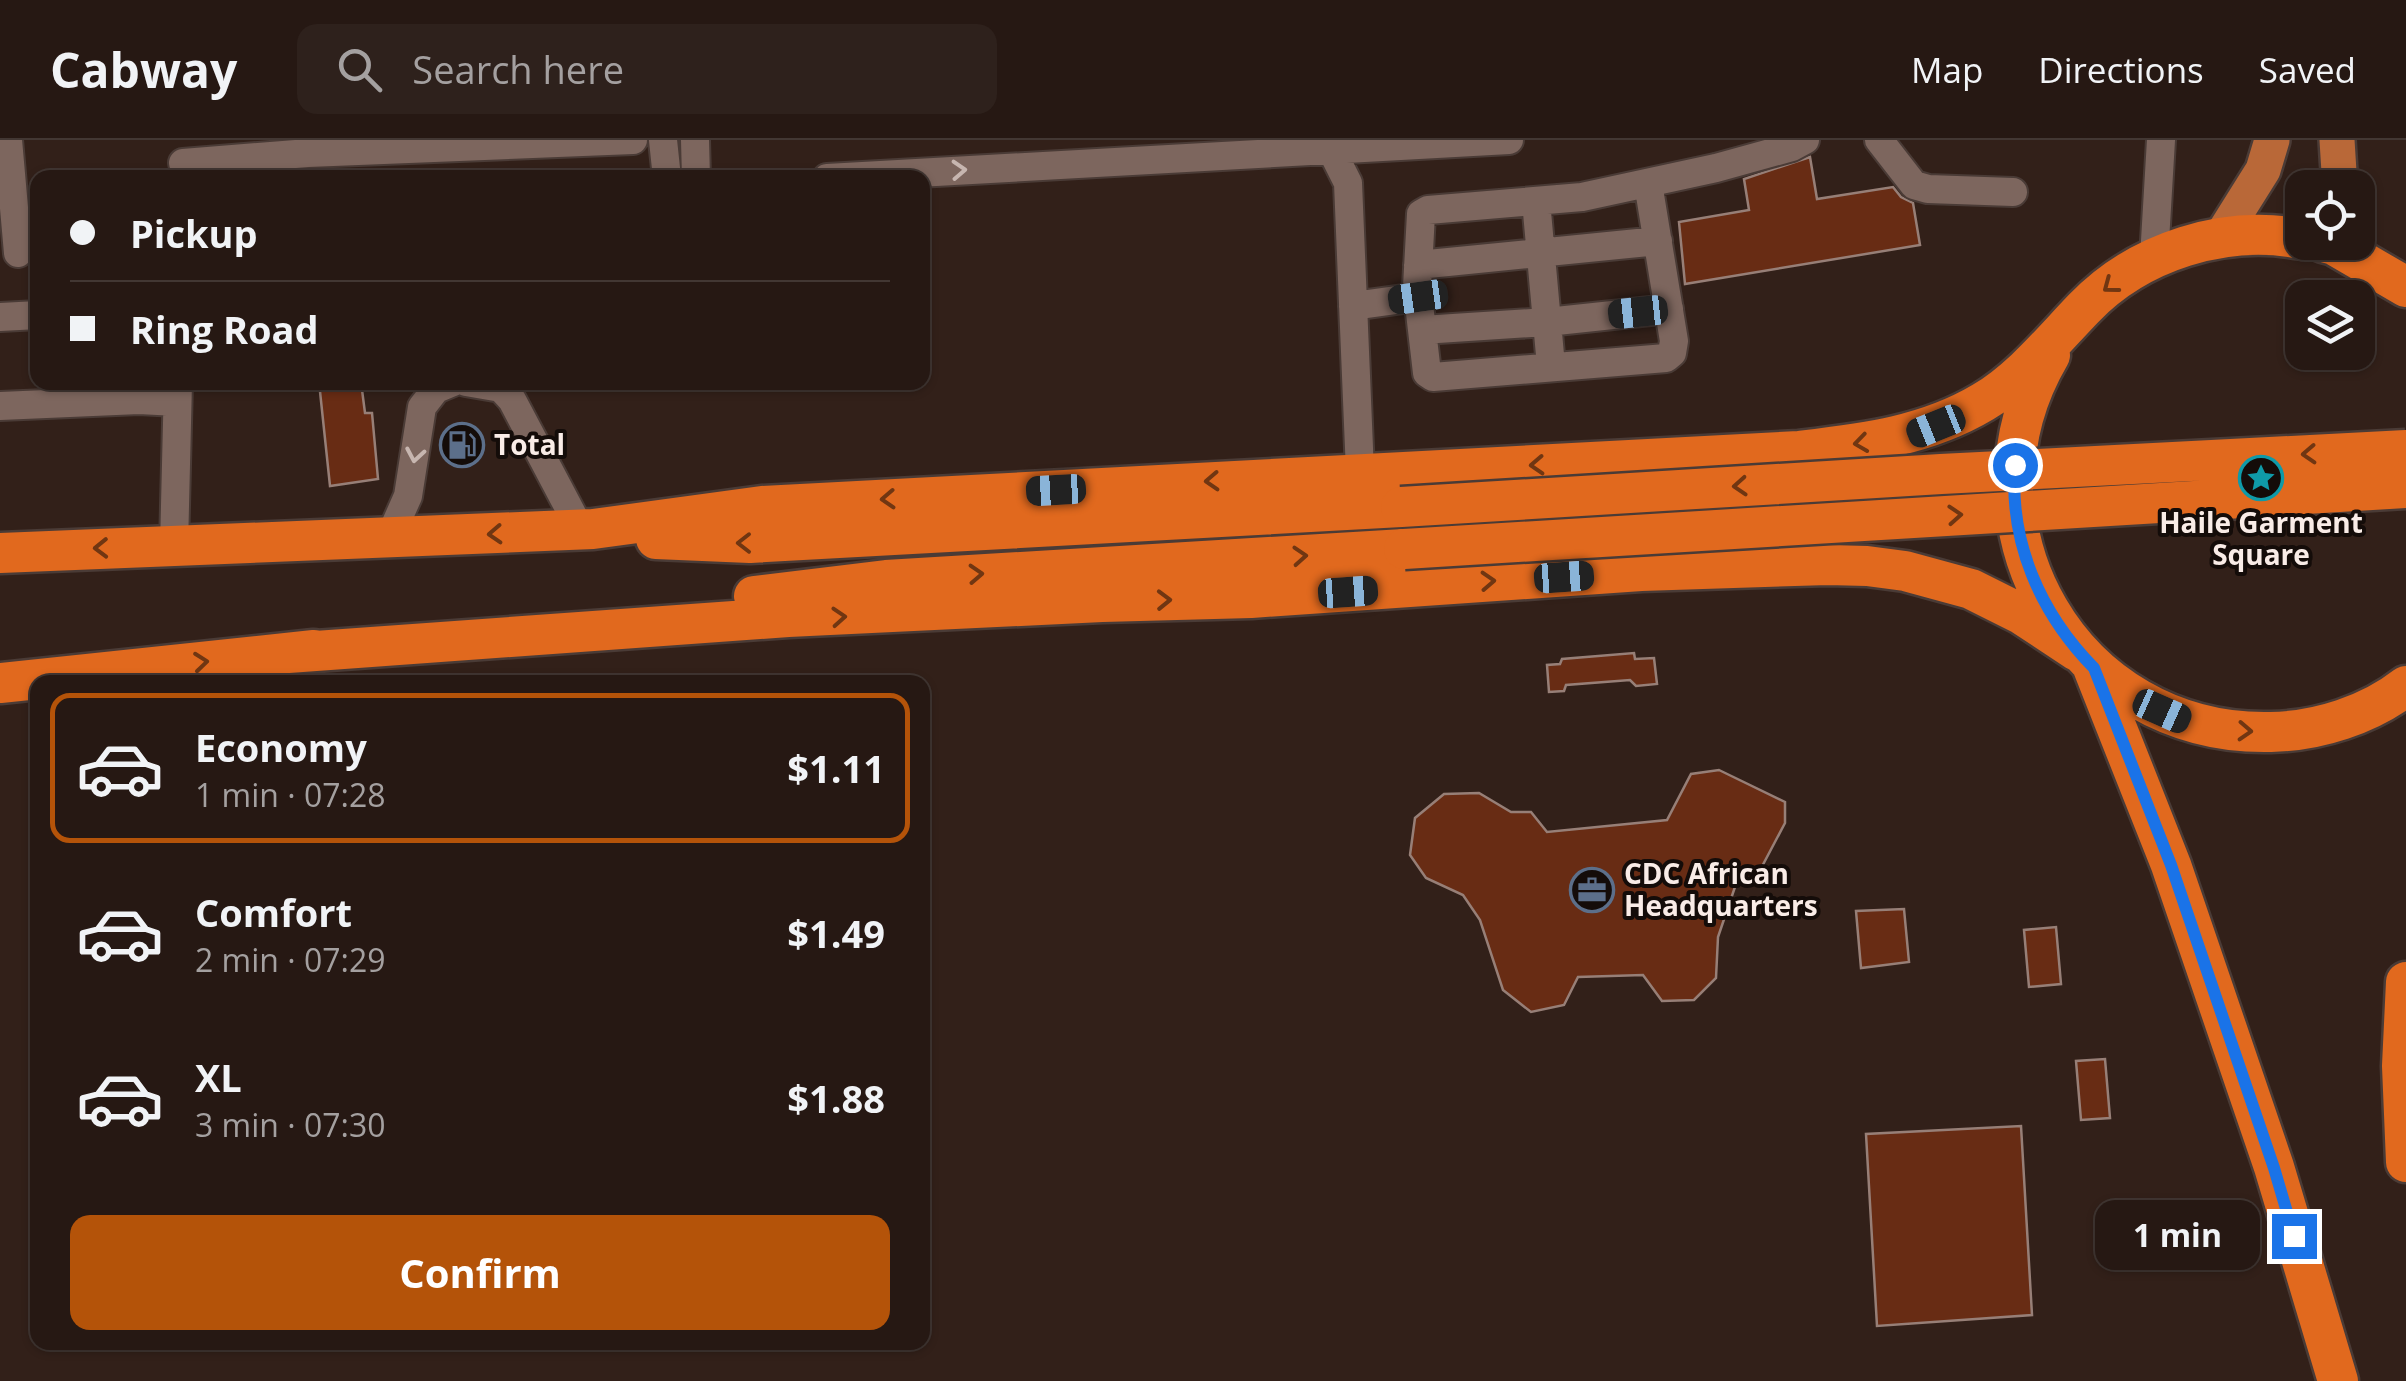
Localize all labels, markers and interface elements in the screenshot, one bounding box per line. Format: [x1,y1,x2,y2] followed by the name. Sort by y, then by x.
[297,24,997,114] search box
[50,37,237,102] text: Cabway
[332,42,387,97] icon: search
[412,43,624,95] text: Search here
[1911,46,1983,93] text: Map
[2038,46,2204,93] text: Directions
[2259,46,2356,93] text: Saved
[952,160,968,181] one-way arrow
[2285,170,2375,370] map controls
[2285,170,2375,260] button: locate
[130,207,258,259] text: Pickup
[2104,274,2122,291] one-way arrow
[1386,278,1450,316] car
[2285,280,2375,370] button: layers
[1607,294,1669,330] car
[130,303,319,355] text: Ring Road
[1903,401,1969,451] car
[439,422,485,468] fuel station icon: Total
[494,425,565,463] place label: Total
[1853,432,1869,453] one-way arrow
[1993,443,2038,488] route start
[2300,443,2316,464] one-way arrow
[405,446,426,463] one-way arrow
[1528,454,1544,475] one-way arrow
[2238,455,2284,501] place icon: Haile Garment Square
[1204,470,1220,491] one-way arrow
[1025,473,1087,507] car
[1731,475,1747,497] one-way arrow
[879,488,895,509] one-way arrow
[2159,503,2363,573] place label: Haile Garment Square
[1947,505,1963,526] one-way arrow
[487,523,503,544] one-way arrow
[736,532,752,554] one-way arrow
[92,538,108,559] one-way arrow
[1293,546,1309,567] one-way arrow
[1533,560,1595,594] car
[968,564,984,585] one-way arrow
[1481,571,1497,592] one-way arrow
[1317,575,1379,609] car
[1156,590,1172,611] one-way arrow
[832,607,848,628] one-way arrow
[194,651,210,673] one-way arrow
[2128,685,2196,737] car
[2237,720,2253,741] one-way arrow
[195,721,367,773] text: Economy
[75,723,165,813] icon: car
[787,742,885,794] text: $1.11
[195,773,386,816] text: 1 min · 07:28
[1624,854,1818,924] place label: CDC African Headquarters
[1569,867,1615,913] office icon: CDC African Headquarters
[195,886,352,938] text: Comfort
[75,888,165,978] icon: car
[787,907,885,959] text: $1.49
[195,938,386,981] text: 2 min · 07:29
[195,1051,242,1103] text: XL
[75,1053,165,1143] icon: car
[787,1072,885,1124] text: $1.88
[195,1103,386,1146] text: 3 min · 07:30
[2094,1201,2259,1271] callout: 1 min
[2133,1213,2222,1256] text: 1 min
[2272,1214,2317,1259] route end
[70,1215,890,1330] button: Confirm

